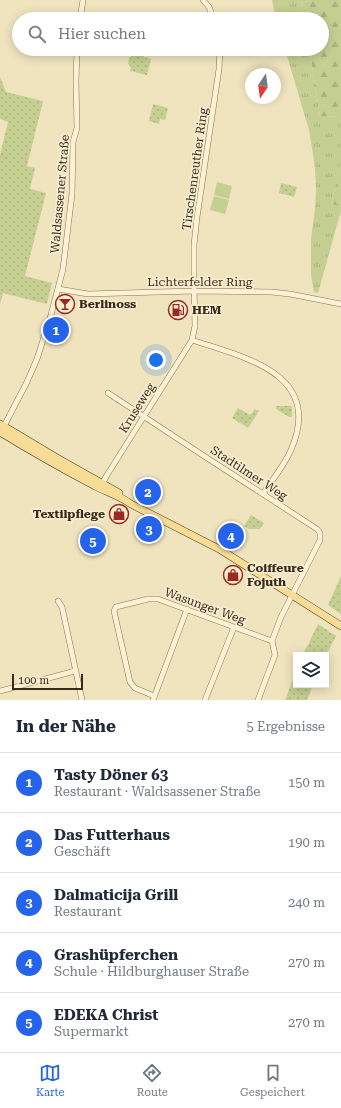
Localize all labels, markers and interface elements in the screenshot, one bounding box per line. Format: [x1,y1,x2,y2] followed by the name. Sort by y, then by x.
[12,12,329,56] search box
[26,23,48,45] icon: search
[58,25,146,43] text: Hier suchen
[245,68,281,104] north arrow
[179,107,211,231] street label: Tirschenreuther Ring
[48,134,72,254] street label: Waldsassener Straße
[147,275,253,289] street label: Lichterfelder Ring
[54,293,76,315] bar icon: Berlinoss
[79,297,136,311] place label: Berlinoss
[167,299,189,321] fuel station icon: HEM
[192,303,222,317] place label: HEM
[43,315,69,345] pin: 1
[146,350,166,370] your location
[116,380,158,436] street label: Kruseweg
[208,443,290,503] street label: Stadtilmer Weg
[135,477,161,507] pin: 2
[108,503,130,525] shop icon: Textilpflege
[33,507,105,521] place label: Textilpflege
[136,514,162,544] pin: 3
[218,521,244,551] pin: 4
[80,526,106,556] pin: 5
[247,561,304,589] place label: Coiffeure Fojuth
[222,564,244,586] shop icon: Coiffeure Fojuth
[163,585,248,627] street label: Wasunger Weg
[293,652,329,688] map controls
[293,652,329,688] button: layers
[12,672,83,691] scale bar
[18,674,49,687] text: 100 m
[16,716,116,736] text: In der Nähe
[247,719,325,734] text: 5 Ergebnisse
[54,766,168,784] text: Tasty Döner 63
[25,775,33,790] text: 1
[288,775,325,790] text: 150 m
[54,784,261,799] text: Restaurant · Waldsassener Straße
[54,826,170,844] text: Das Futterhaus
[25,835,33,850] text: 2
[288,835,325,850] text: 190 m
[54,844,111,859] text: Geschäft
[54,886,178,904] text: Dalmaticija Grill
[25,895,33,910] text: 3
[288,895,325,910] text: 240 m
[54,904,122,919] text: Restaurant
[54,946,178,964] text: Grashüpferchen
[25,955,33,970] text: 4
[288,955,325,970] text: 270 m
[54,964,249,979] text: Schule · Hildburghauser Straße
[54,1006,158,1024] text: EDEKA Christ
[25,1015,33,1030] text: 5
[288,1015,325,1030] text: 270 m
[54,1024,129,1039] text: Supermarkt
[36,1062,65,1099] tab: Karte
[137,1062,168,1099] tab: Route
[240,1062,305,1099] tab: Gespeichert

